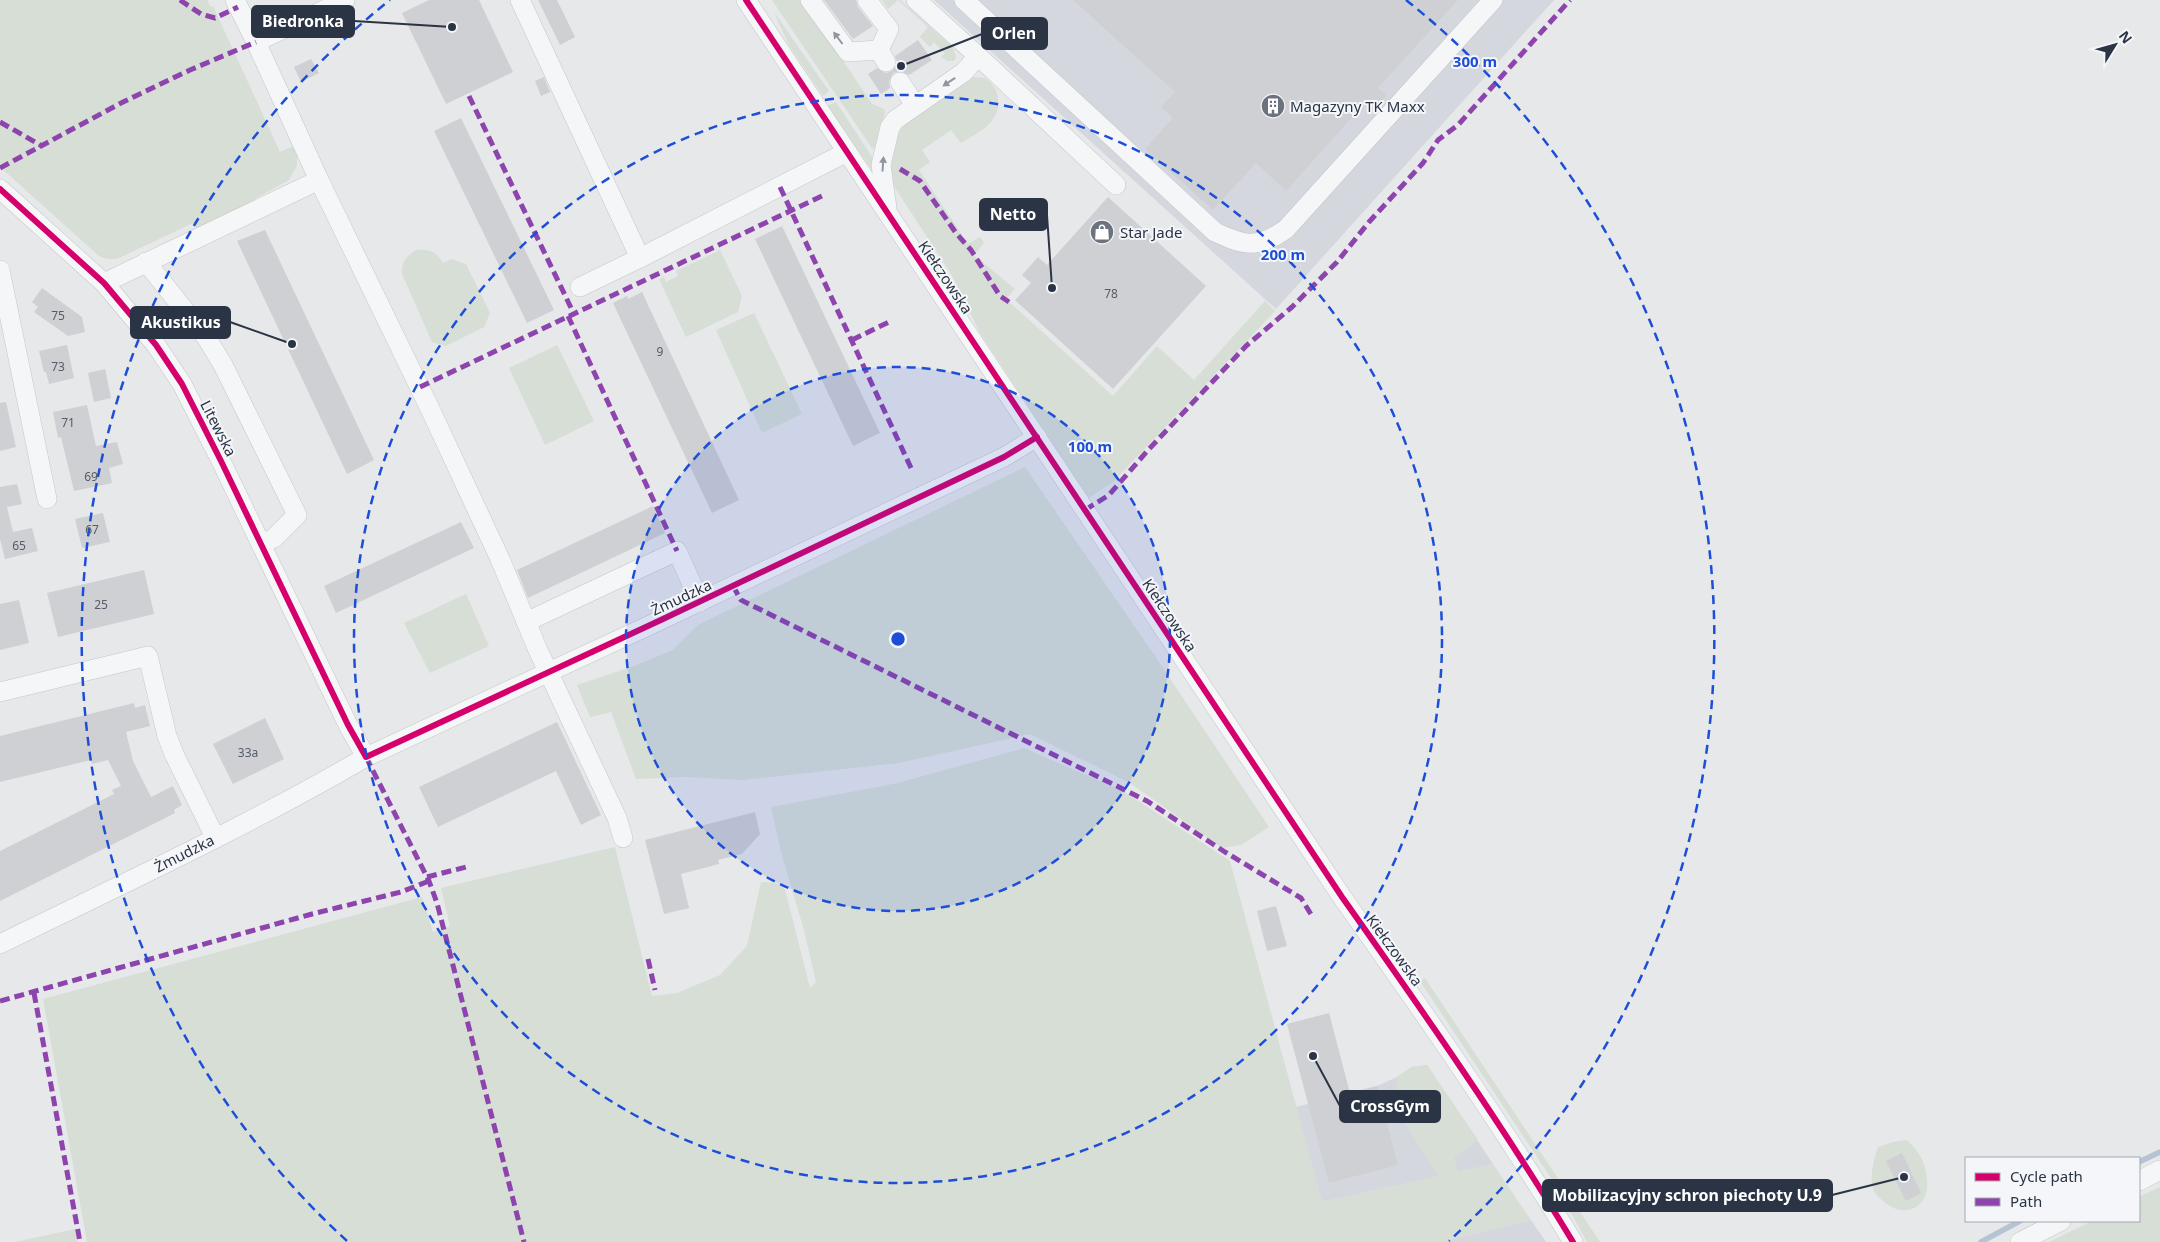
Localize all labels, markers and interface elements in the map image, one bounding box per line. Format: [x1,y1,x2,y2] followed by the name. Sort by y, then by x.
[252,6,354,37] callout: Biedronka
[262,10,344,32] text: Biedronka
[982,18,1047,49] callout: Orlen
[2090,20,2140,70] north arrow
[992,22,1036,44] text: Orlen
[2115,27,2137,47] text: N
[833,31,843,45] one-way arrow
[1453,51,1497,71] text: 300 m
[942,77,955,87] one-way arrow
[1260,93,1286,119] building icon: Magazyny TK Maxx
[1290,96,1425,116] place label: Magazyny TK Maxx
[879,155,887,171] one-way arrow
[980,199,1047,230] callout: Netto
[990,203,1036,225] text: Netto
[1089,219,1115,245] shop icon: Star Jade
[1120,222,1182,242] place label: Star Jade
[914,237,978,317] street label: Kiełczowska
[1261,244,1305,264] text: 200 m
[1104,285,1118,302] house number: 78
[51,307,65,324] house number: 75
[131,307,230,338] callout: Akustikus
[141,311,221,333] text: Akustikus
[657,343,664,360] house number: 9
[51,358,65,375] house number: 73
[196,396,242,460] street label: Litewska
[61,414,75,431] house number: 71
[1068,436,1112,456] text: 100 m
[84,468,98,485] house number: 69
[85,521,99,538] house number: 67
[12,537,26,554] house number: 65
[648,574,714,620] street label: Żmudzka
[1138,575,1202,655] street label: Kiełczowska
[94,596,108,613] house number: 25
[889,630,907,648] centre of rings
[238,744,258,761] house number: 33a
[151,829,217,877] street label: Żmudzka
[1362,910,1428,990] street label: Kiełczowska
[1340,1091,1440,1122] callout: CrossGym
[1350,1095,1430,1117] text: CrossGym
[1965,1157,2140,1222] legend
[2010,1166,2083,1186] text: Cycle path
[1543,1180,1832,1211] callout: Mobilizacyjny schron piechoty U.9
[1552,1184,1822,1206] text: Mobilizacyjny schron piechoty U.9
[2010,1191,2042,1211] text: Path

